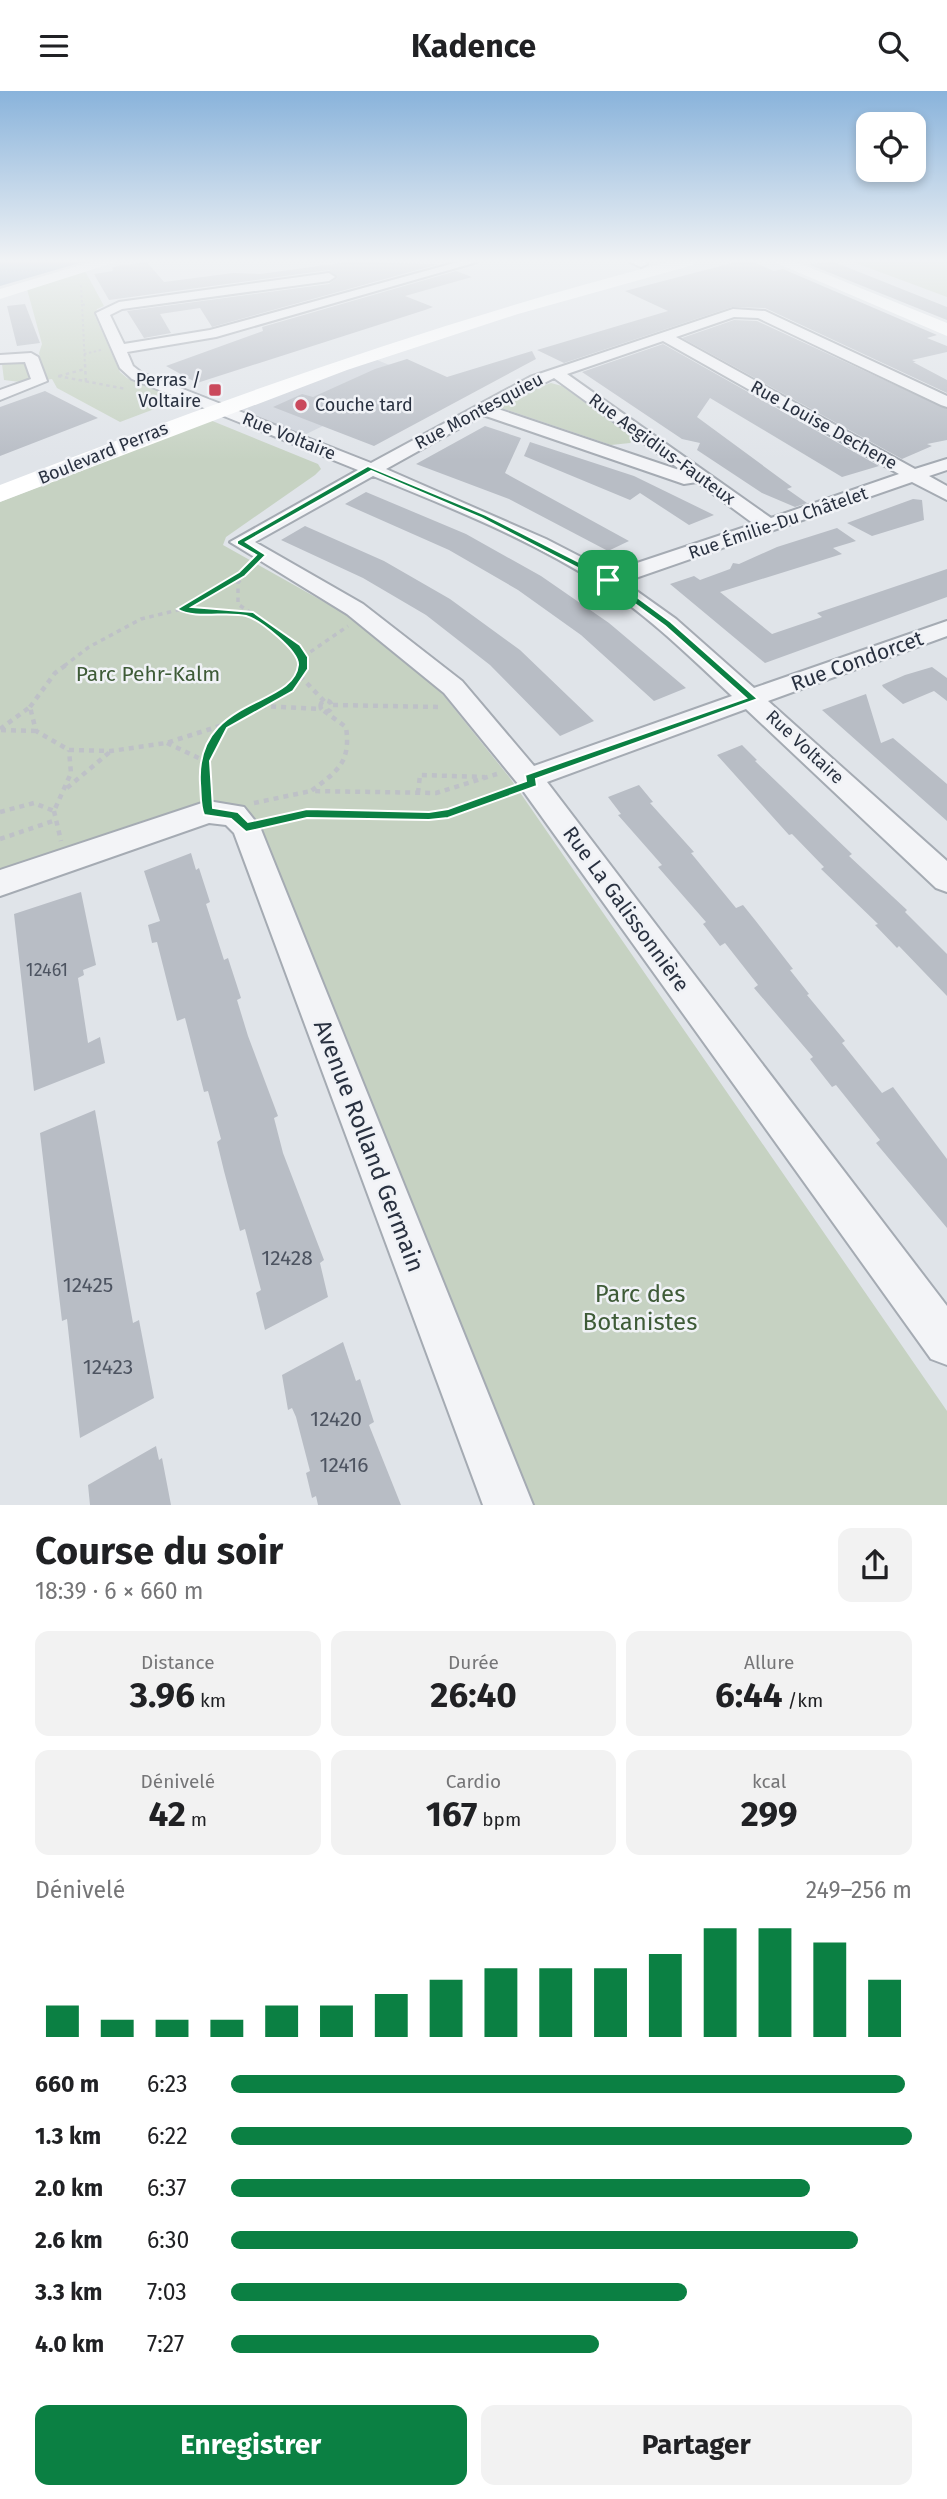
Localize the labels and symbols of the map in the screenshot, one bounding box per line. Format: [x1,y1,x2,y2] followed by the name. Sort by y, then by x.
[411,368,547,454] street label: Rue Montesquieu
[136,369,201,412] place label: Perras / Voltaire
[747,376,901,474] street label: Rue Louise Dechene
[207,382,223,398] marker: Perras / Voltaire
[585,388,740,510] street label: Rue Aegidius-Fauteux
[315,394,413,416] place label: Couche tard
[293,397,309,413] marker: Couche tard
[239,407,339,465] street label: Rue Voltaire
[35,417,171,489] street label: Boulevard Perras
[685,481,871,564] street label: Rue Émilie-Du Châtelet
[578,550,638,610] pin
[787,625,927,697] street label: Rue Condorcet
[76,661,220,687] park label: Parc Pehr-Kalm
[761,705,849,789] street label: Rue Voltaire
[557,821,695,997] street label: Rue La Galissonnière
[26,959,68,981] house number: 12461
[308,1016,430,1276] street label: Avenue Rolland Germain
[261,1245,313,1271] house number: 12428
[63,1272,113,1298] house number: 12425
[583,1280,697,1336] park label: Parc des Botanistes
[83,1354,133,1380] house number: 12423
[310,1406,362,1432] house number: 12420
[319,1452,369,1478] house number: 12416

